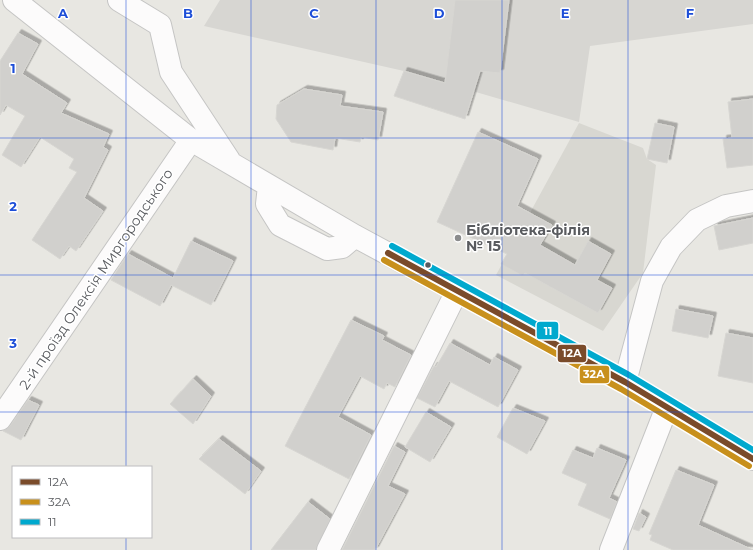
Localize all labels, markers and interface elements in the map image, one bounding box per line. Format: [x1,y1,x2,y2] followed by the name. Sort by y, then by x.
[57,5,69,21] text: A
[183,5,193,21] text: B
[309,5,319,21] text: C
[434,5,445,21] text: D
[561,5,570,21] text: E
[686,5,694,21] text: F
[10,60,16,76] text: 1
[15,165,177,393] street label: 2-й проїзд Олексія Миргородського
[9,198,17,214] text: 2
[466,221,590,255] place label: Бібліотека-філія № 15
[453,233,463,243] marker: Бібліотека-філія № 15
[423,260,433,270] unlabelled marker
[536,321,559,340] line badge: 11
[544,324,552,338] text: 11
[8,335,17,351] text: 3
[557,344,587,363] line badge: 12А
[562,346,582,360] text: 12А
[579,365,610,384] line badge: 32А
[582,367,605,381] text: 32А
[12,466,152,538] legend
[48,474,68,489] text: 12А
[48,494,71,509] text: 32А
[48,514,57,529] text: 11

